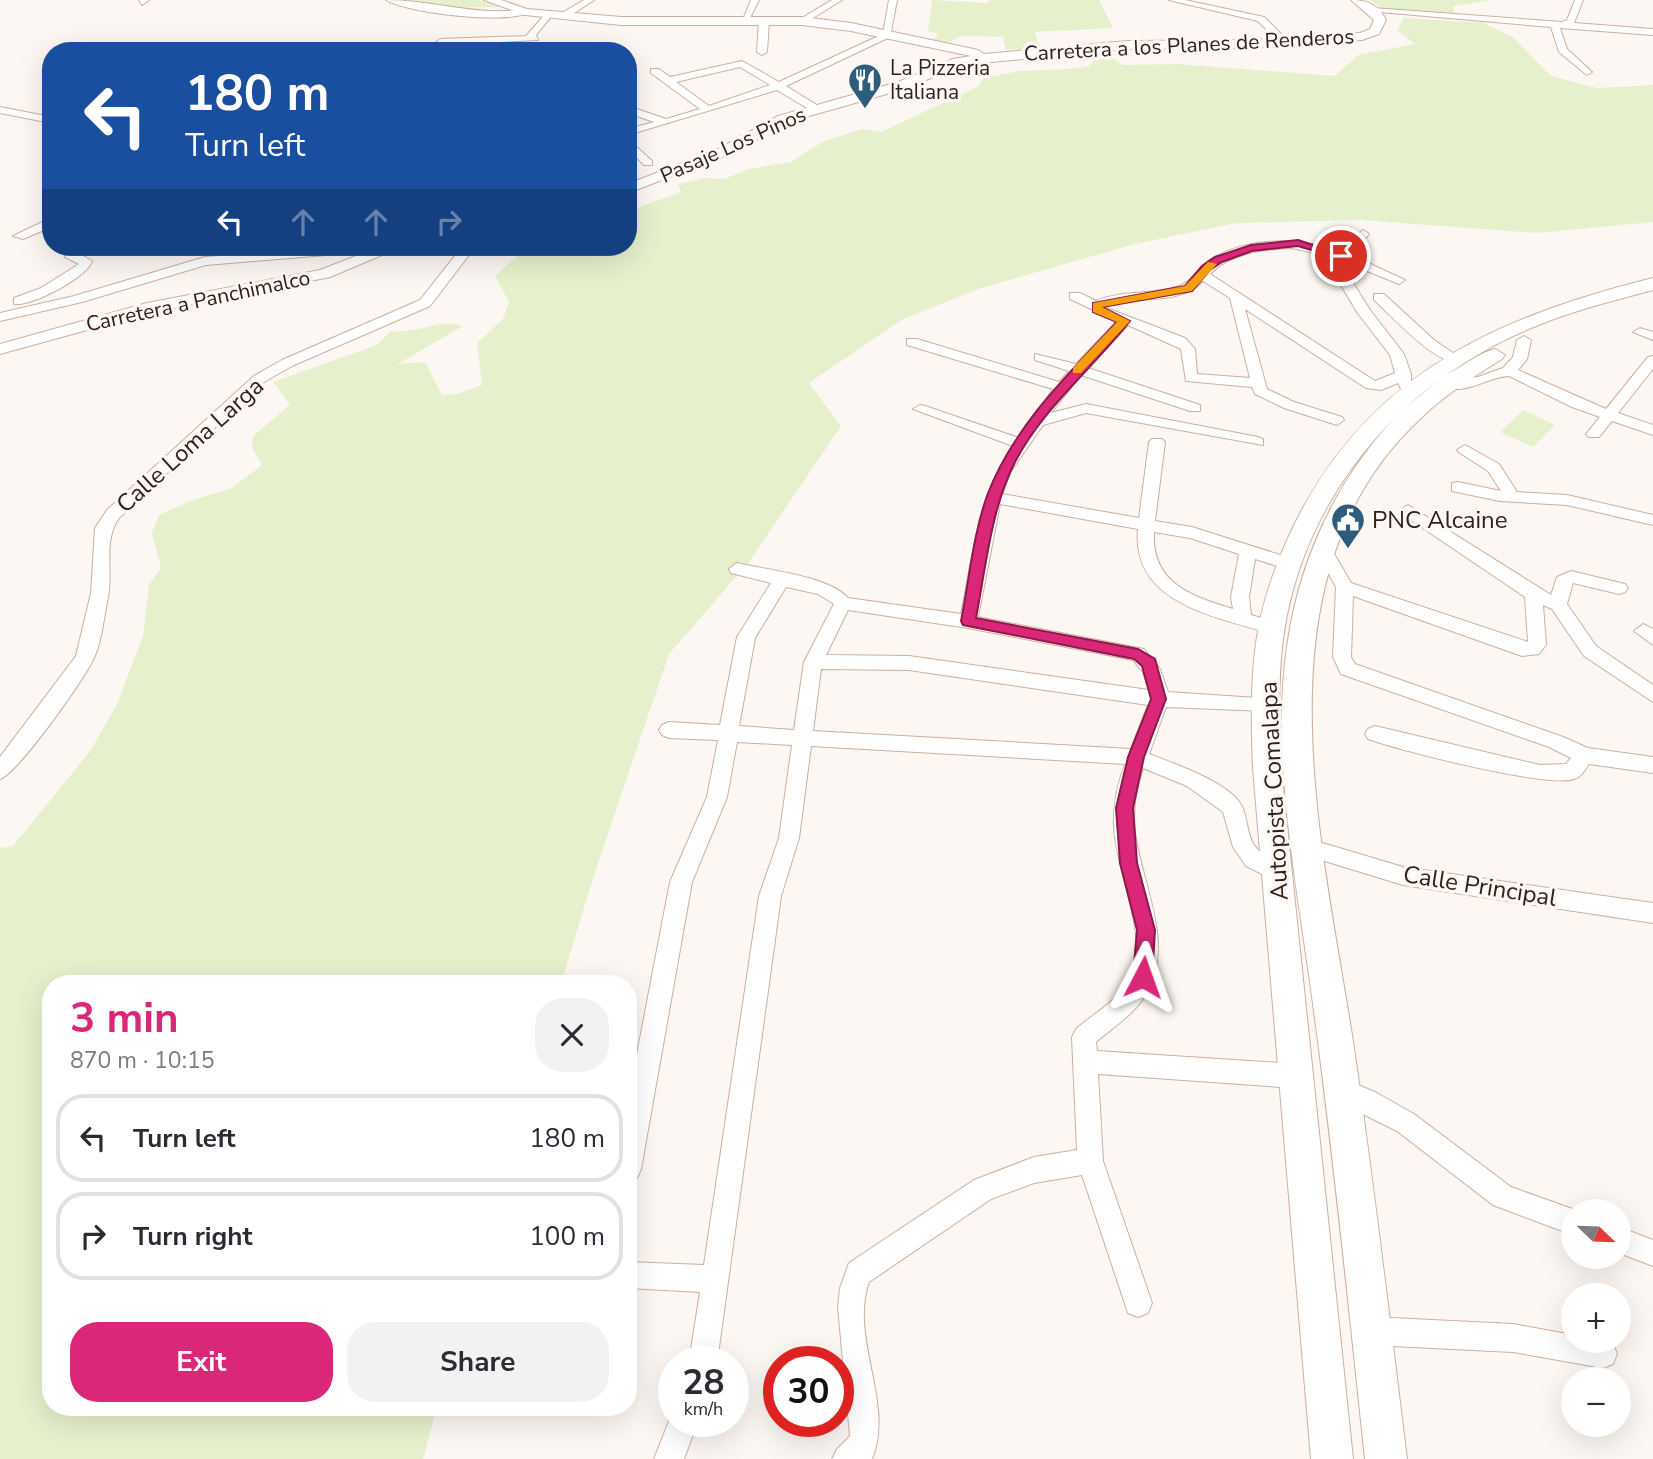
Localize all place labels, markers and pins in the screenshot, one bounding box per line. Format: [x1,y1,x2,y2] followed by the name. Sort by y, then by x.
[890,54,990,106] place label: La Pizzeria Italiana
[846,61,884,110] restaurant icon: La Pizzeria Italiana
[1311,226,1371,286] pin
[1329,501,1367,550] public building icon: PNC Alcaine
[1372,504,1507,536] place label: PNC Alcaine

